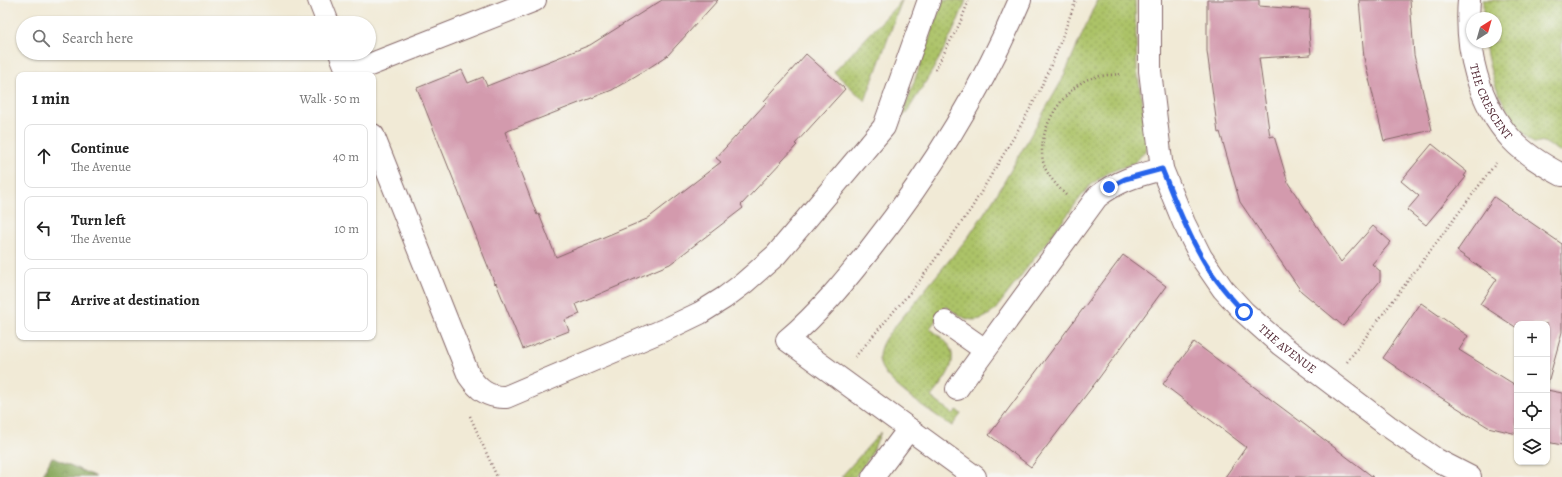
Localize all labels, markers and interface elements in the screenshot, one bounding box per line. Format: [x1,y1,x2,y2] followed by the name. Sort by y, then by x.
[1466,12,1502,48] north arrow
[16,16,376,60] search box
[30,27,52,49] icon: search
[62,28,133,48] text: Search here
[1466,62,1516,143] street label: THE CRESCENT
[32,87,70,110] text: 1 min
[300,90,360,107] text: Walk · 50 m
[71,138,129,158] text: Continue
[33,145,55,167] icon: ahead
[333,148,359,165] text: 40 m
[71,158,131,175] text: The Avenue
[1100,178,1118,196] route end
[71,210,126,230] text: Turn left
[33,217,55,239] icon: left
[334,220,359,237] text: 10 m
[71,230,131,247] text: The Avenue
[33,289,55,311] icon: arrive
[71,290,200,310] text: Arrive at destination
[1235,303,1253,321] route start
[1255,321,1320,377] street label: THE AVENUE
[1514,321,1550,465] map controls
[1514,321,1550,357] button: +
[1514,357,1550,393] button: −
[1514,393,1550,429] button: locate
[1514,429,1550,465] button: layers

